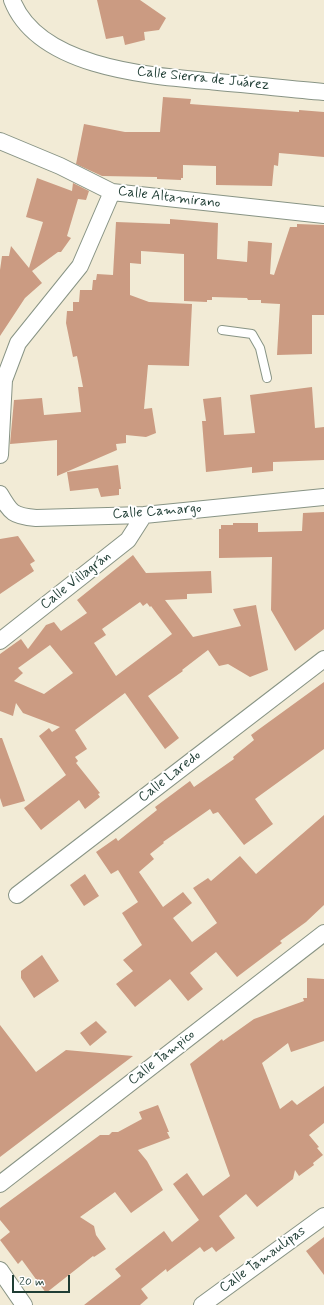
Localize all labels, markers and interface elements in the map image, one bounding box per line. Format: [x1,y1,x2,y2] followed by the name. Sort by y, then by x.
[136,64,270,94] street label: Calle Sierra de Juárez
[117,183,221,213] street label: Calle Altamirano
[112,501,202,523] street label: Calle Camargo
[37,548,115,614] street label: Calle Villagrán
[135,747,205,807] street label: Calle Laredo
[125,1027,199,1089] street label: Calle Tampico
[217,1223,309,1297] street label: Calle Tamaulipas
[14,1267,72,1293] scale bar
[19,1274,45,1290] text: 20 m

